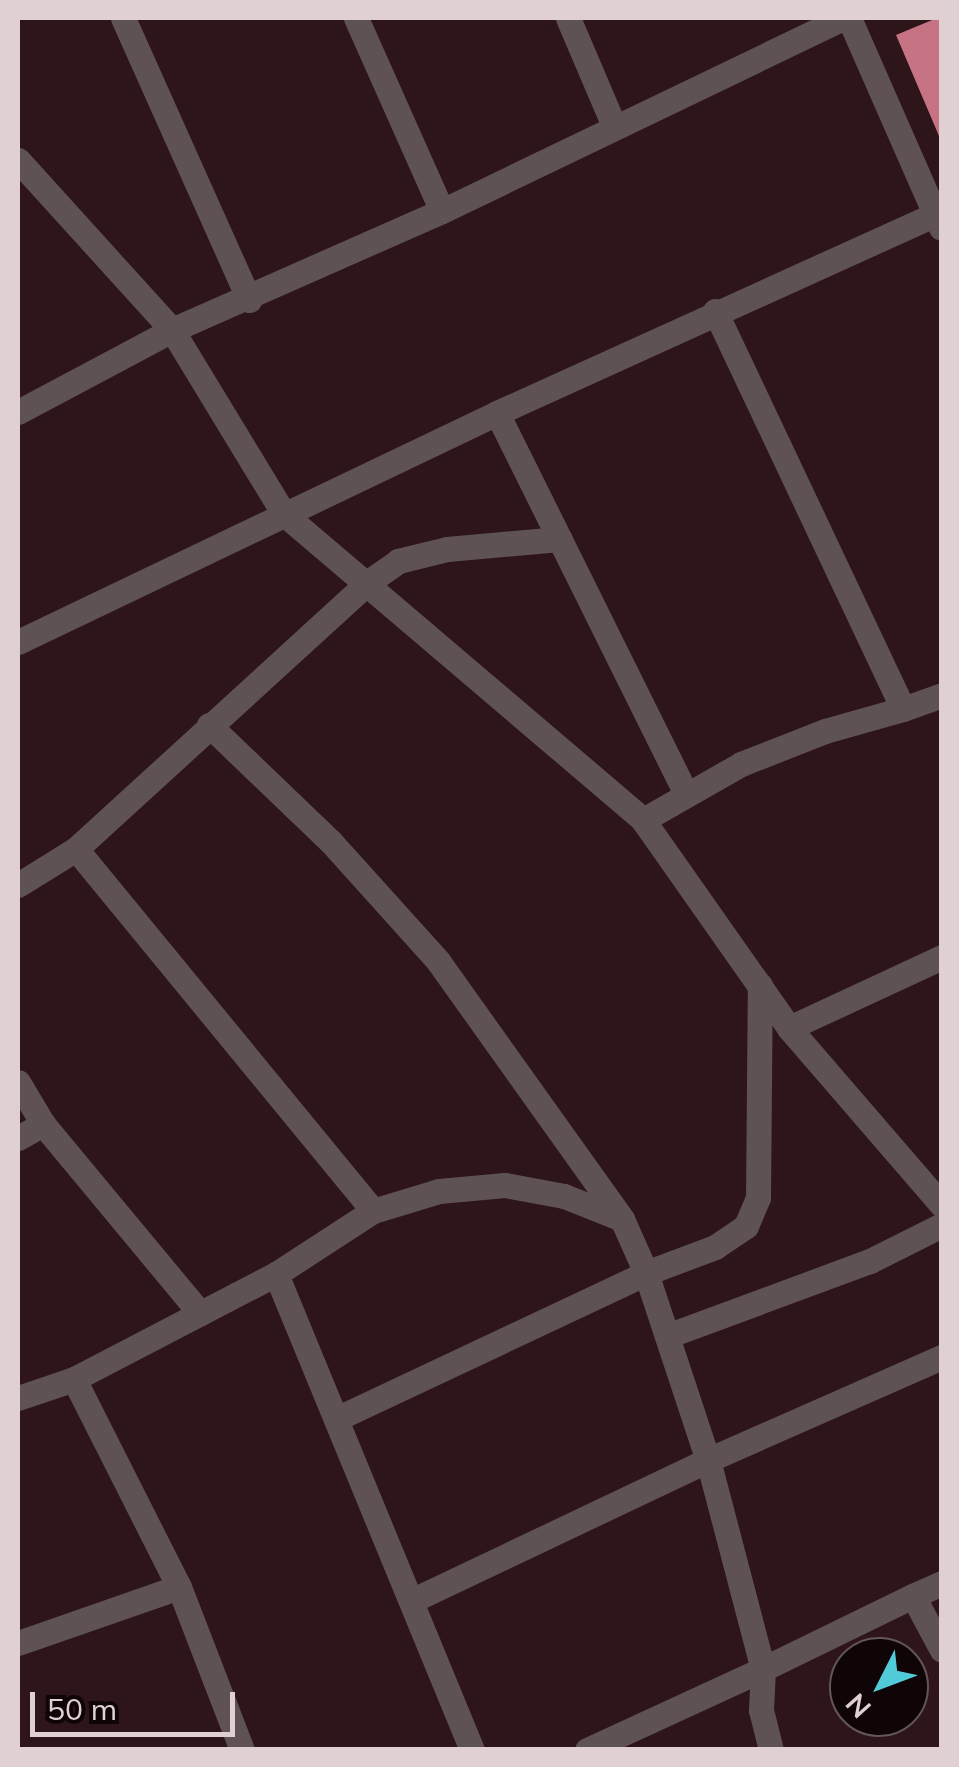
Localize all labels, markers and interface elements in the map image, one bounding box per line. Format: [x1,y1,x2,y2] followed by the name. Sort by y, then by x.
[829,1637,929,1737] north arrow
[35,1672,240,1734] scale bar
[838,1687,878,1726] text: N
[47,1690,117,1728] text: 50 m

